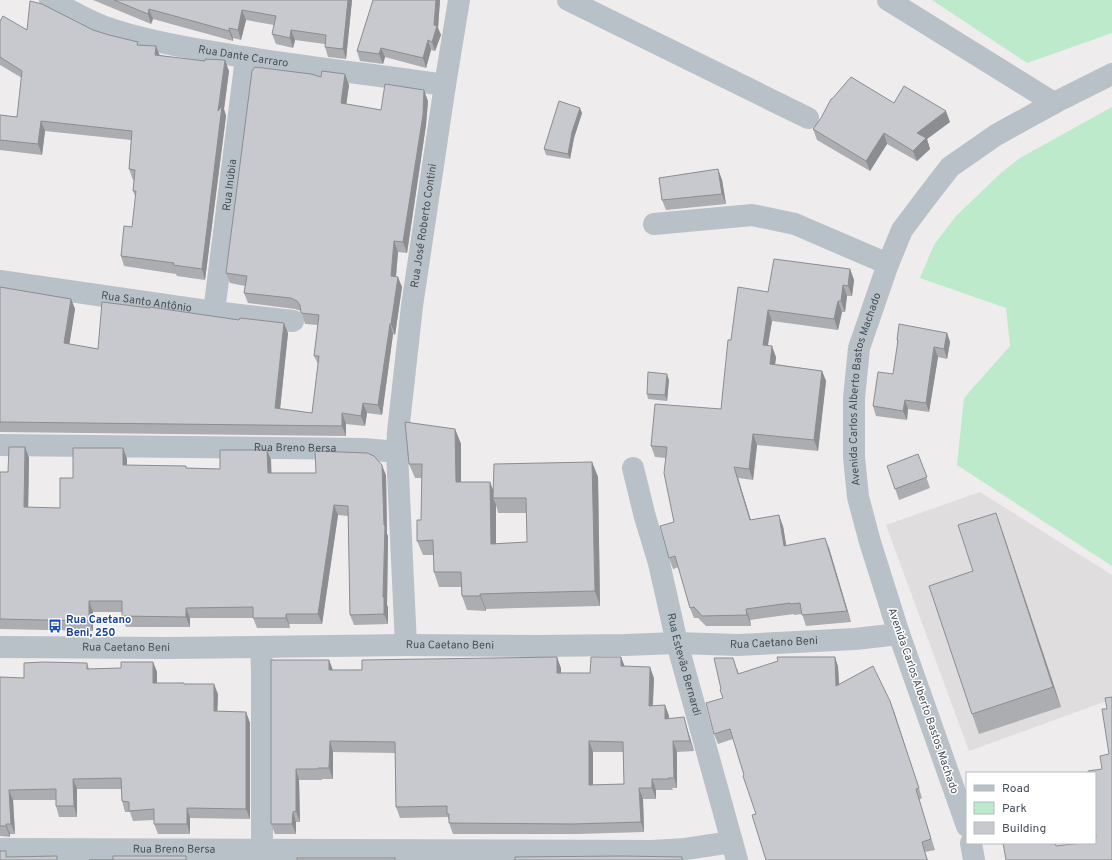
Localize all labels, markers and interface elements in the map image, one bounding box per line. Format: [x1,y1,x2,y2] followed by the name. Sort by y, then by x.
[197,43,289,71] street label: Rua Dante Carraro
[220,158,240,212] street label: Rua Inúbia
[408,163,440,289] street label: Rua José Roberto Contini
[100,289,193,316] street label: Rua Santo Antônio
[847,291,885,487] street label: Avenida Carlos Alberto Bastos Machado
[254,441,337,456] street label: Rua Breno Bersa
[884,606,962,796] street label: Avenida Carlos Alberto Bastos Machado
[663,612,704,718] street label: Rua Estevão Bernardi
[66,613,131,640] place label: Rua Caetano Beni, 250
[47,618,63,634] bus stop icon: Rua Caetano Beni, 250
[730,634,818,652] street label: Rua Caetano Beni
[406,638,494,653] street label: Rua Caetano Beni
[82,640,170,655] street label: Rua Caetano Beni
[966,772,1096,844] legend
[1002,781,1030,797] text: Road
[1002,801,1027,817] text: Park
[1002,821,1046,837] text: Building
[133,842,216,857] street label: Rua Breno Bersa

